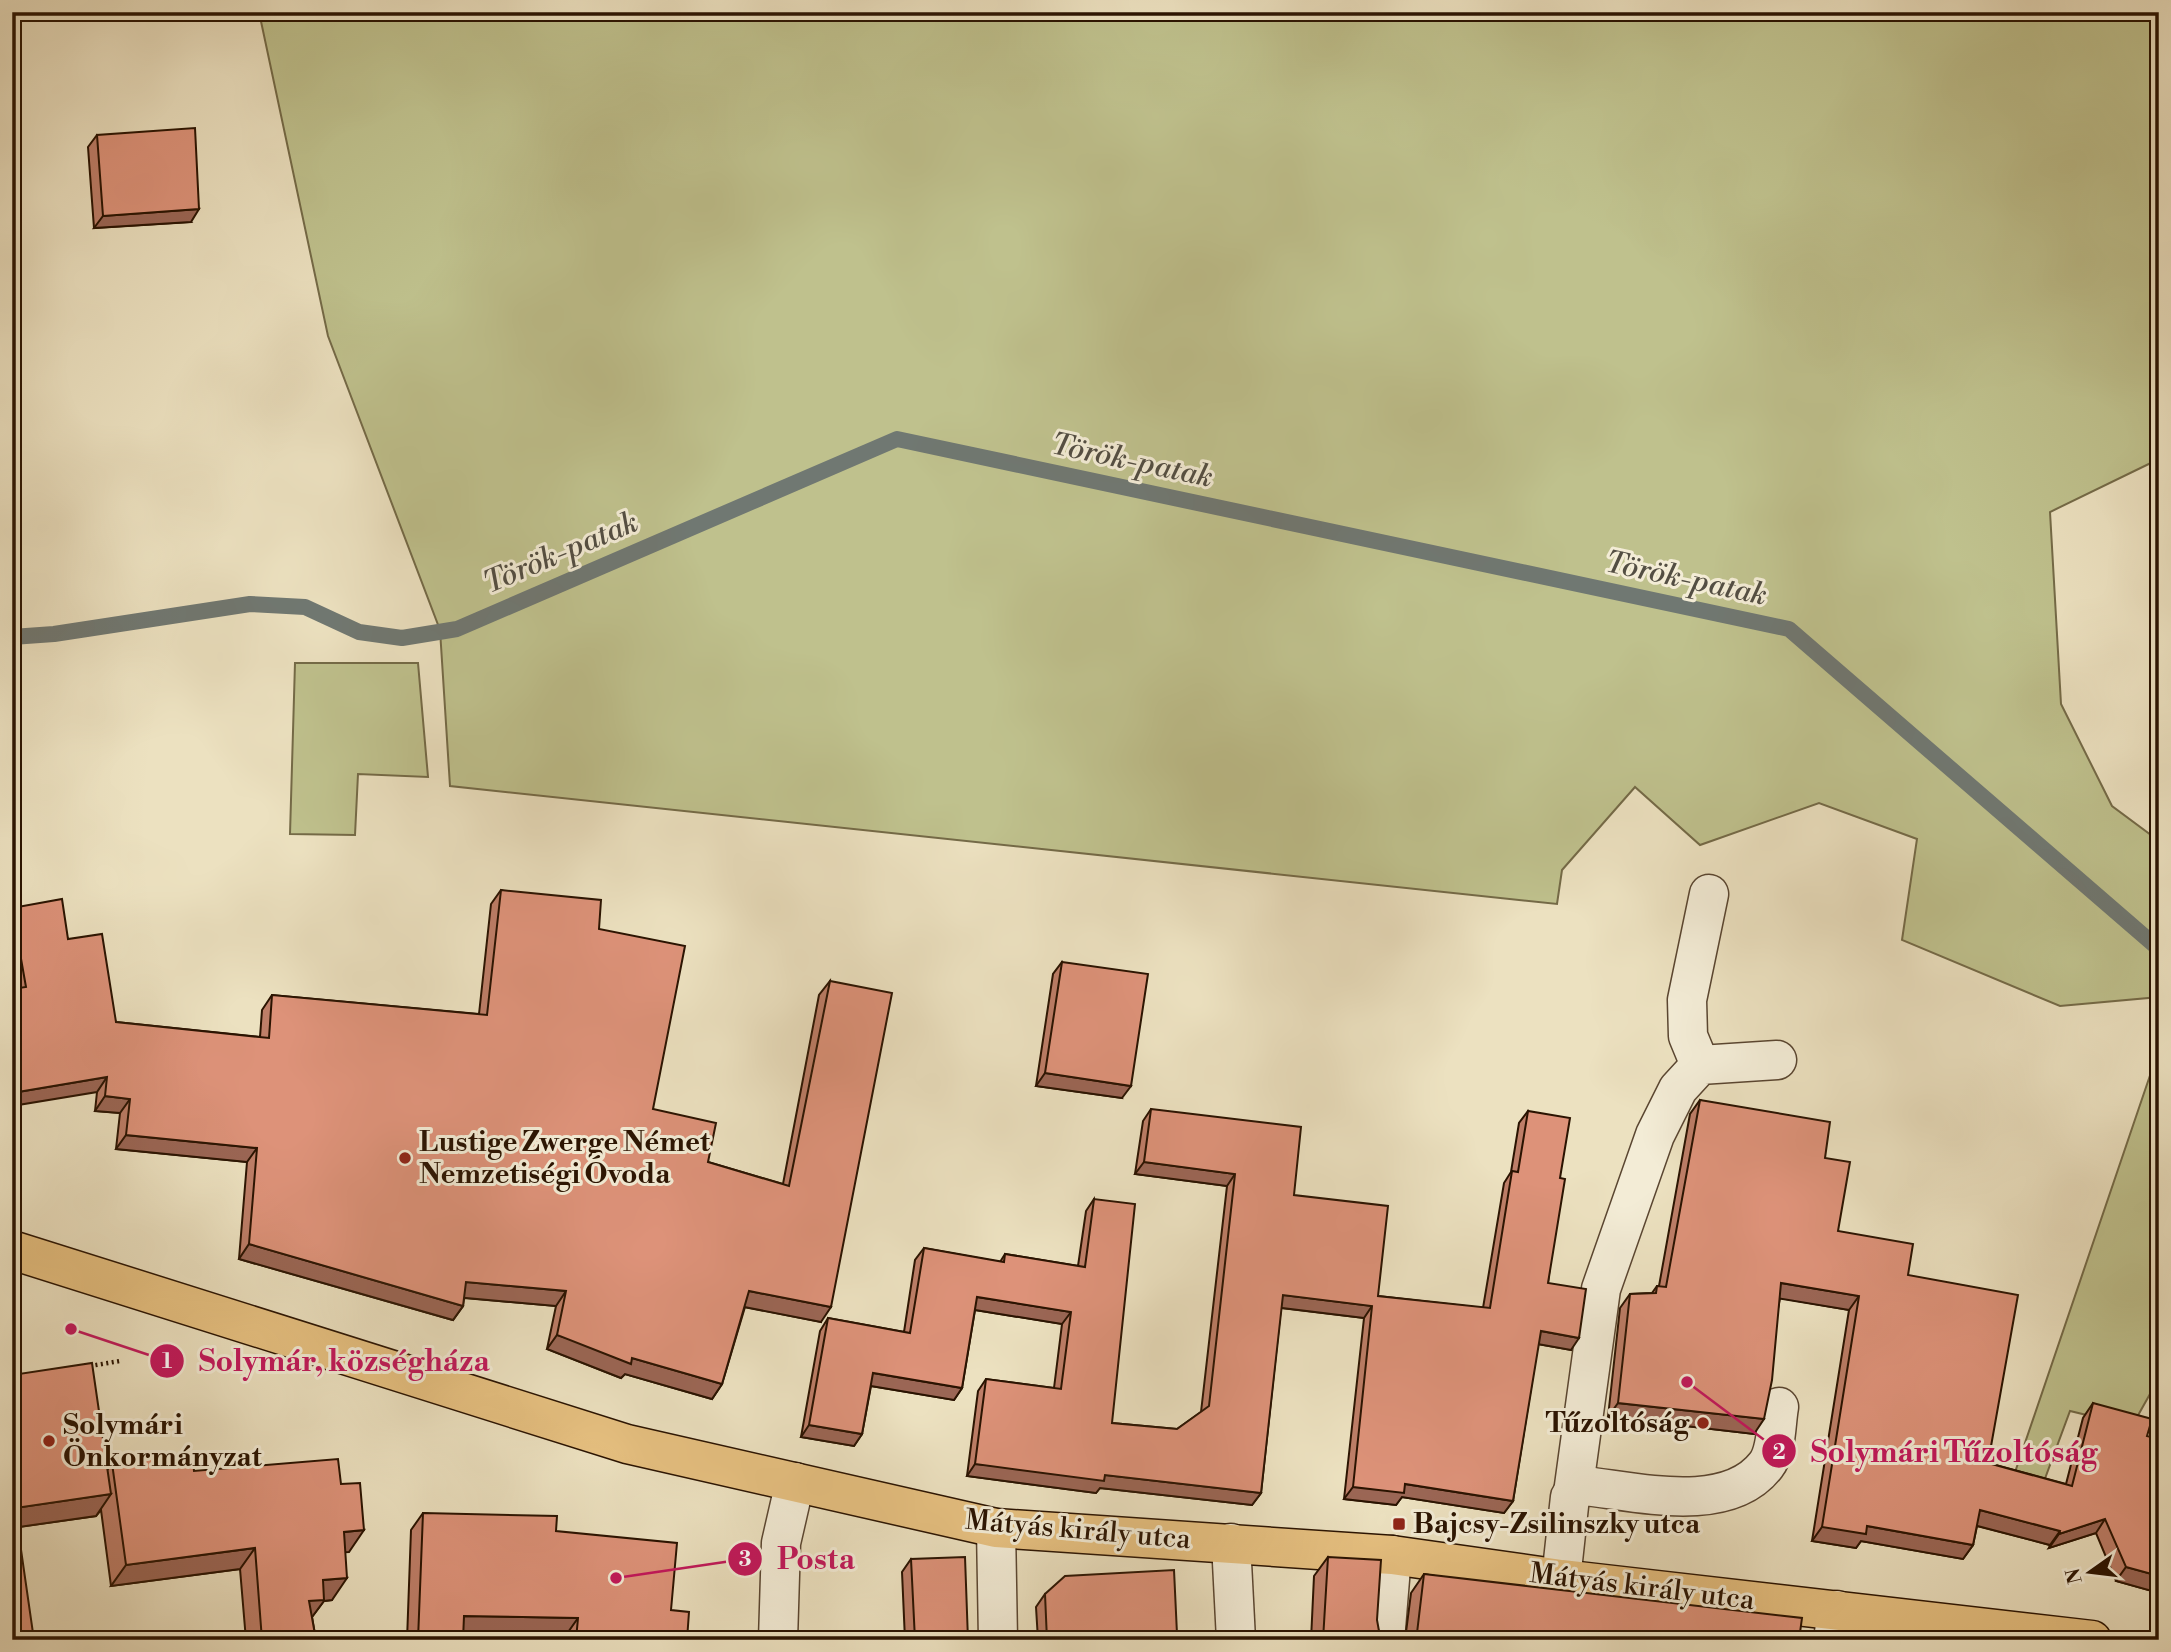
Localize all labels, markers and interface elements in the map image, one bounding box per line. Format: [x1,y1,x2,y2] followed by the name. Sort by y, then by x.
[1048,425,1216,497] water label: Török-patak
[478,503,644,603] water label: Török-patak
[1602,543,1770,615] water label: Török-patak
[419,1125,711,1192] place label: Lustige Zwerge Német Nemzetiségi Óvoda
[397,1150,413,1166] marker: Lustige Zwerge Német Nemzetiségi Óvoda
[150,1335,504,1386] callout: Solymár, községháza
[198,1343,490,1381] text: Solymár, községháza
[162,1349,172,1375] text: 1
[1545,1406,1690,1441] place label: Tűzoltóság
[63,1408,263,1475] place label: Solymári Önkormányzat
[1695,1415,1711,1431] marker: Tűzoltóság
[1762,1426,2112,1477] callout: Solymári Tűzoltóság
[41,1433,57,1449] marker: Solymári Önkormányzat
[1811,1434,2099,1472] text: Solymári Tűzoltóság
[1772,1440,1786,1466] text: 2
[964,1503,1193,1557] street label: Mátyás király utca
[1413,1507,1701,1542] place label: Bajcsy-Zsilinszky utca
[1391,1516,1407,1532] marker: Bajcsy-Zsilinszky utca
[728,1533,869,1584] callout: Posta
[2056,1536,2126,1606] north arrow
[777,1541,856,1579] text: Posta
[739,1547,751,1573] text: 3
[1528,1556,1757,1618] street label: Mátyás király utca
[2061,1566,2088,1586] text: N

